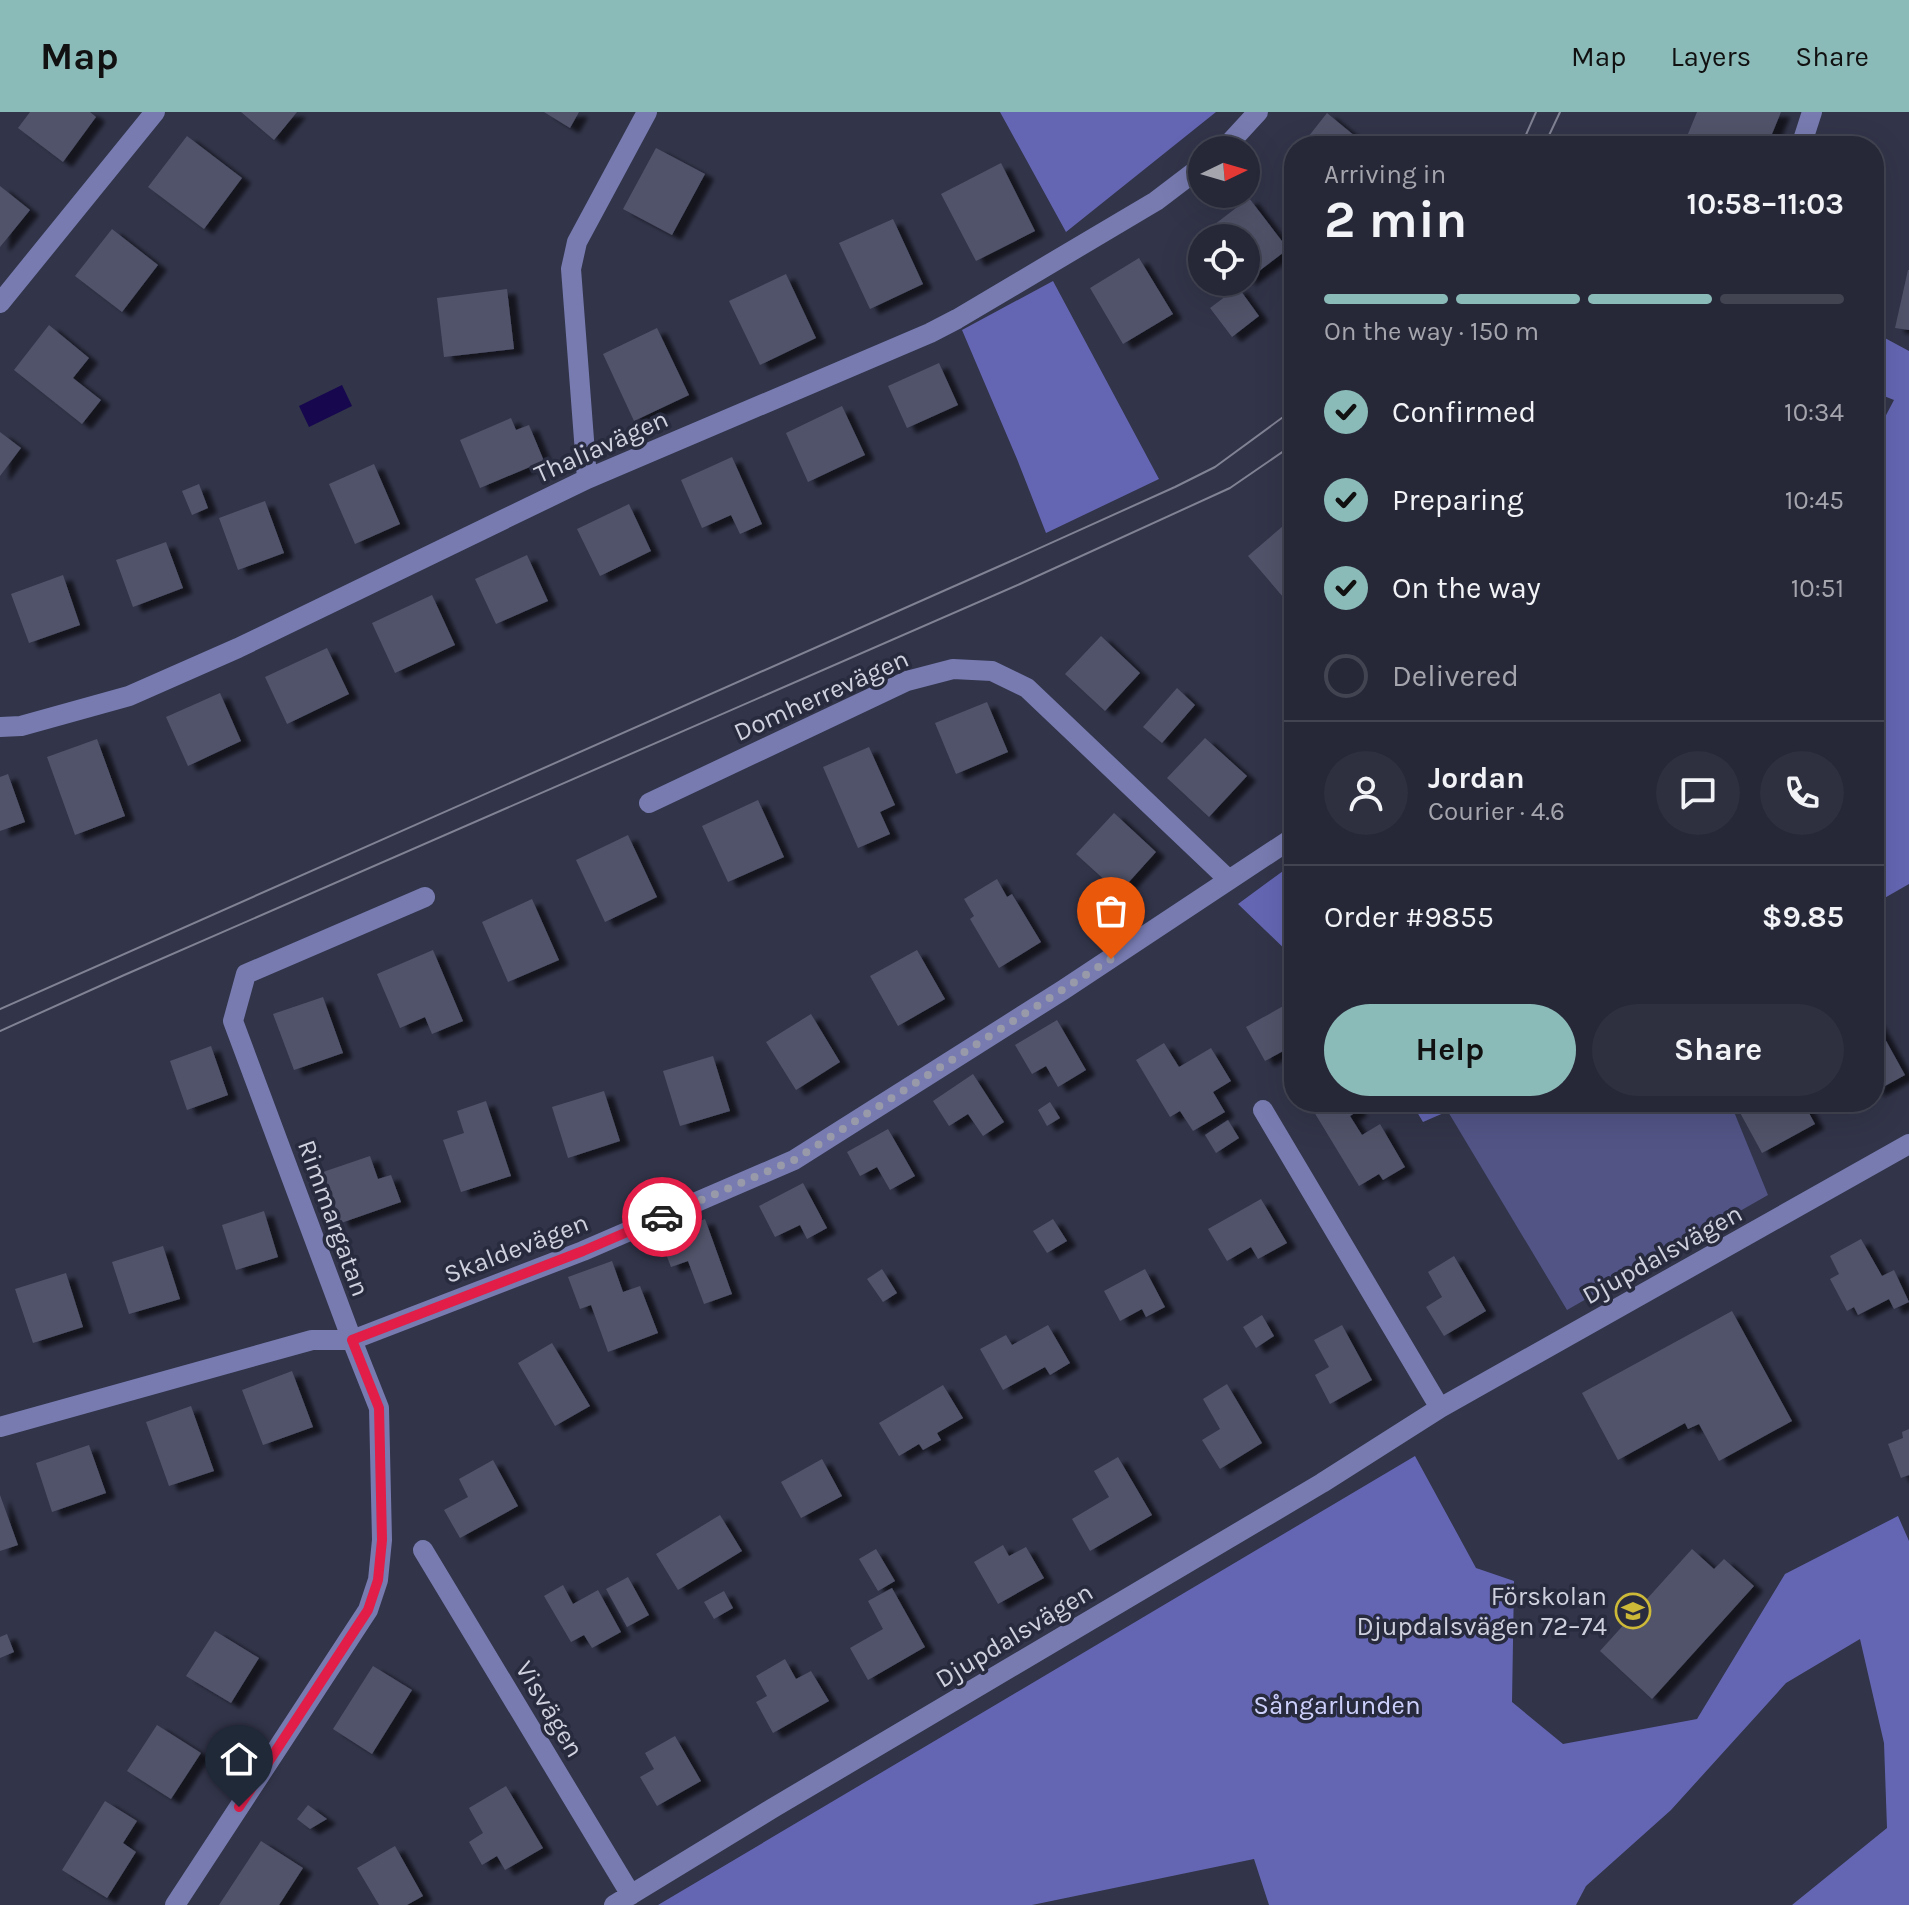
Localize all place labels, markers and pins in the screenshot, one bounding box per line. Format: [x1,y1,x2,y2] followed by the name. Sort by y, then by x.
[1077,877,1145,959] pin
[1357,1581,1607,1642] place label: Förskolan Djupdalsvägen 72–74
[1614,1592,1652,1630] school or university icon: Förskolan Djupdalsvägen 72–74
[205,1725,273,1807] pin

